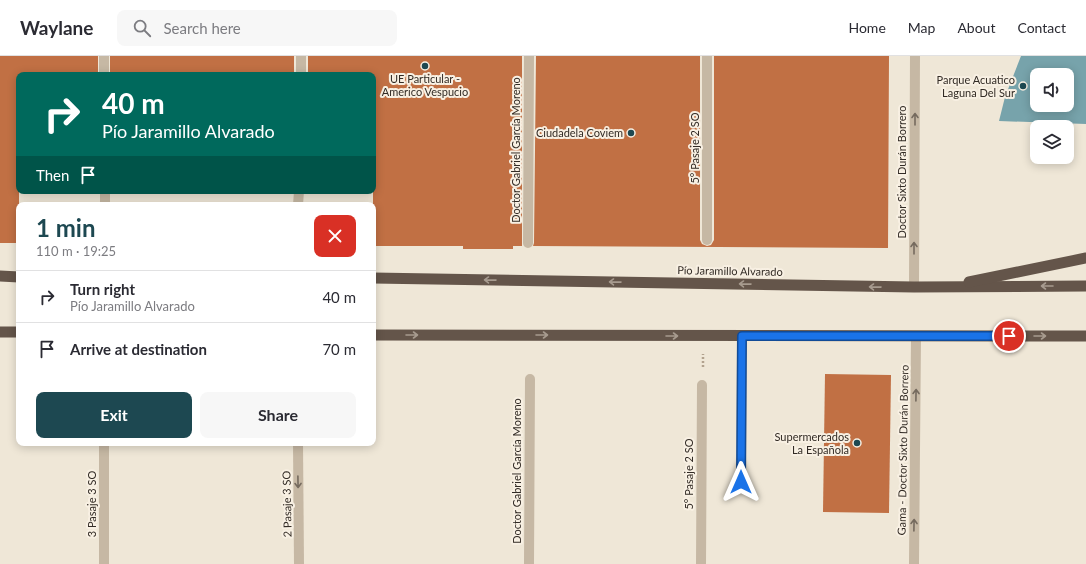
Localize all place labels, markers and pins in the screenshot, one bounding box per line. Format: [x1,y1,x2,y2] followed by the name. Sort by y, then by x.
[420,61,430,71] marker: UE Particular - Americo Vespucio
[382,72,468,98] place label: UE Particular - Americo Vespucio
[937,73,1015,99] place label: Parque Acuatico Laguna Del Sur
[1018,81,1028,91] marker: Parque Acuatico Laguna Del Sur
[536,126,623,139] place label: Ciudadela Coviem
[626,128,636,138] marker: Ciudadela Coviem
[992,319,1026,353] pin
[775,430,849,456] place label: Supermercados La Española
[852,438,862,448] marker: Supermercados La Española

